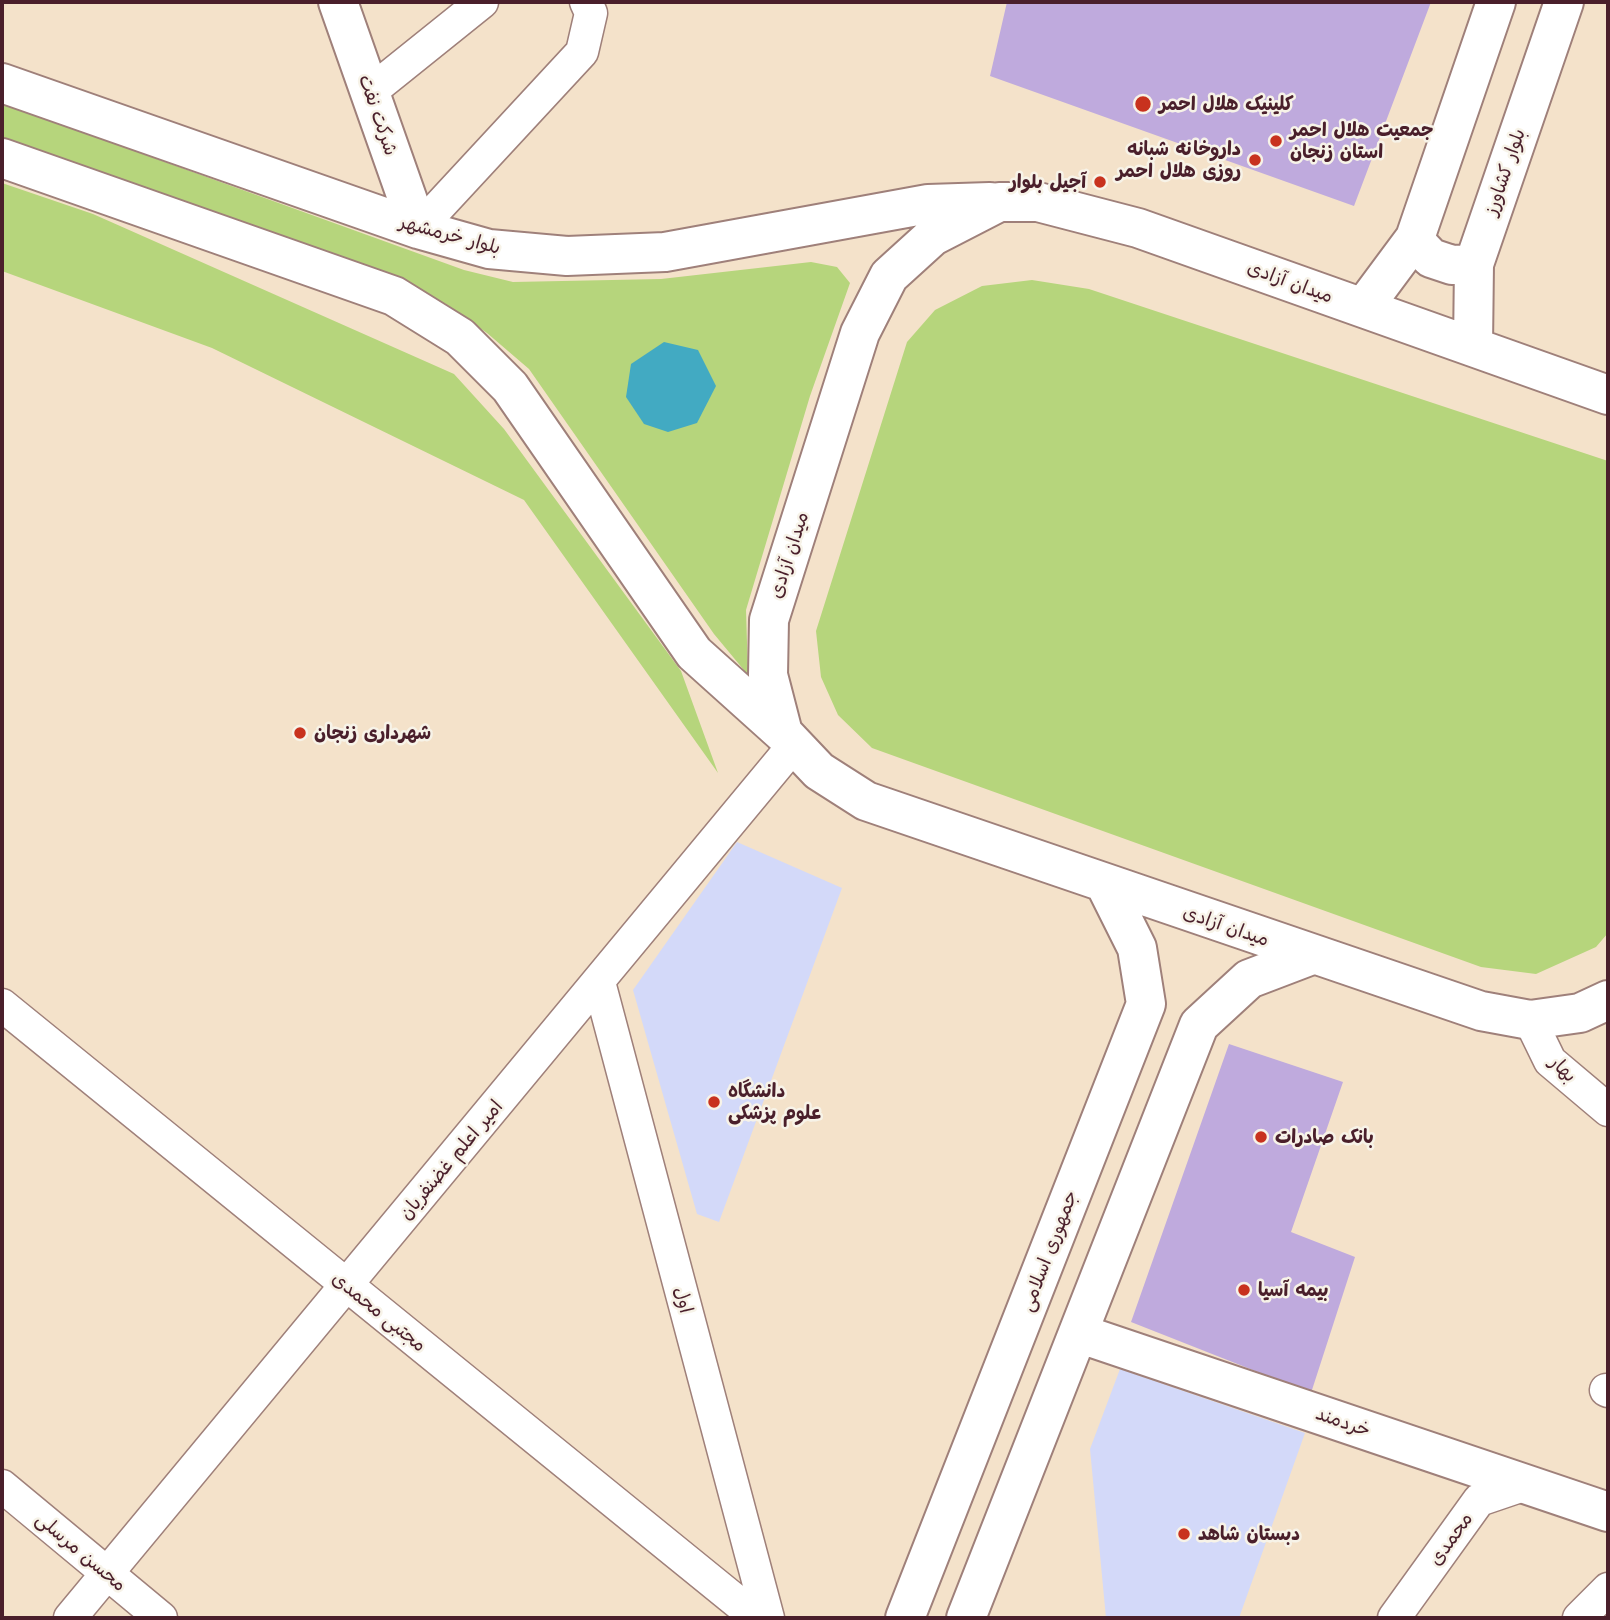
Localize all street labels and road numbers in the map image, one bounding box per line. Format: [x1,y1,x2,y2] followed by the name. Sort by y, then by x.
[354,72,402,158] street label: شرکت نفت
[1480,126,1530,218] street label: بلوار کشاورز
[397,211,503,259] street label: بلوار خرمشهر
[1244,256,1336,308] street label: میدان آزادی
[764,509,814,601] street label: میدان آزادی
[1180,901,1272,951] street label: میدان آزادی
[1545,1051,1581,1087] street label: بهار
[394,1096,508,1224] street label: امیر اعلم غضنفریان
[1015,1187,1083,1315] street label: جمهوری اسلامی
[327,1267,431,1357] street label: مجتبی محمدی
[669,1284,697,1316] street label: اول
[1313,1402,1373,1442] street label: خردمند
[31,1508,131,1596] street label: محسن مرسلی
[1424,1508,1478,1570] street label: محمدی

